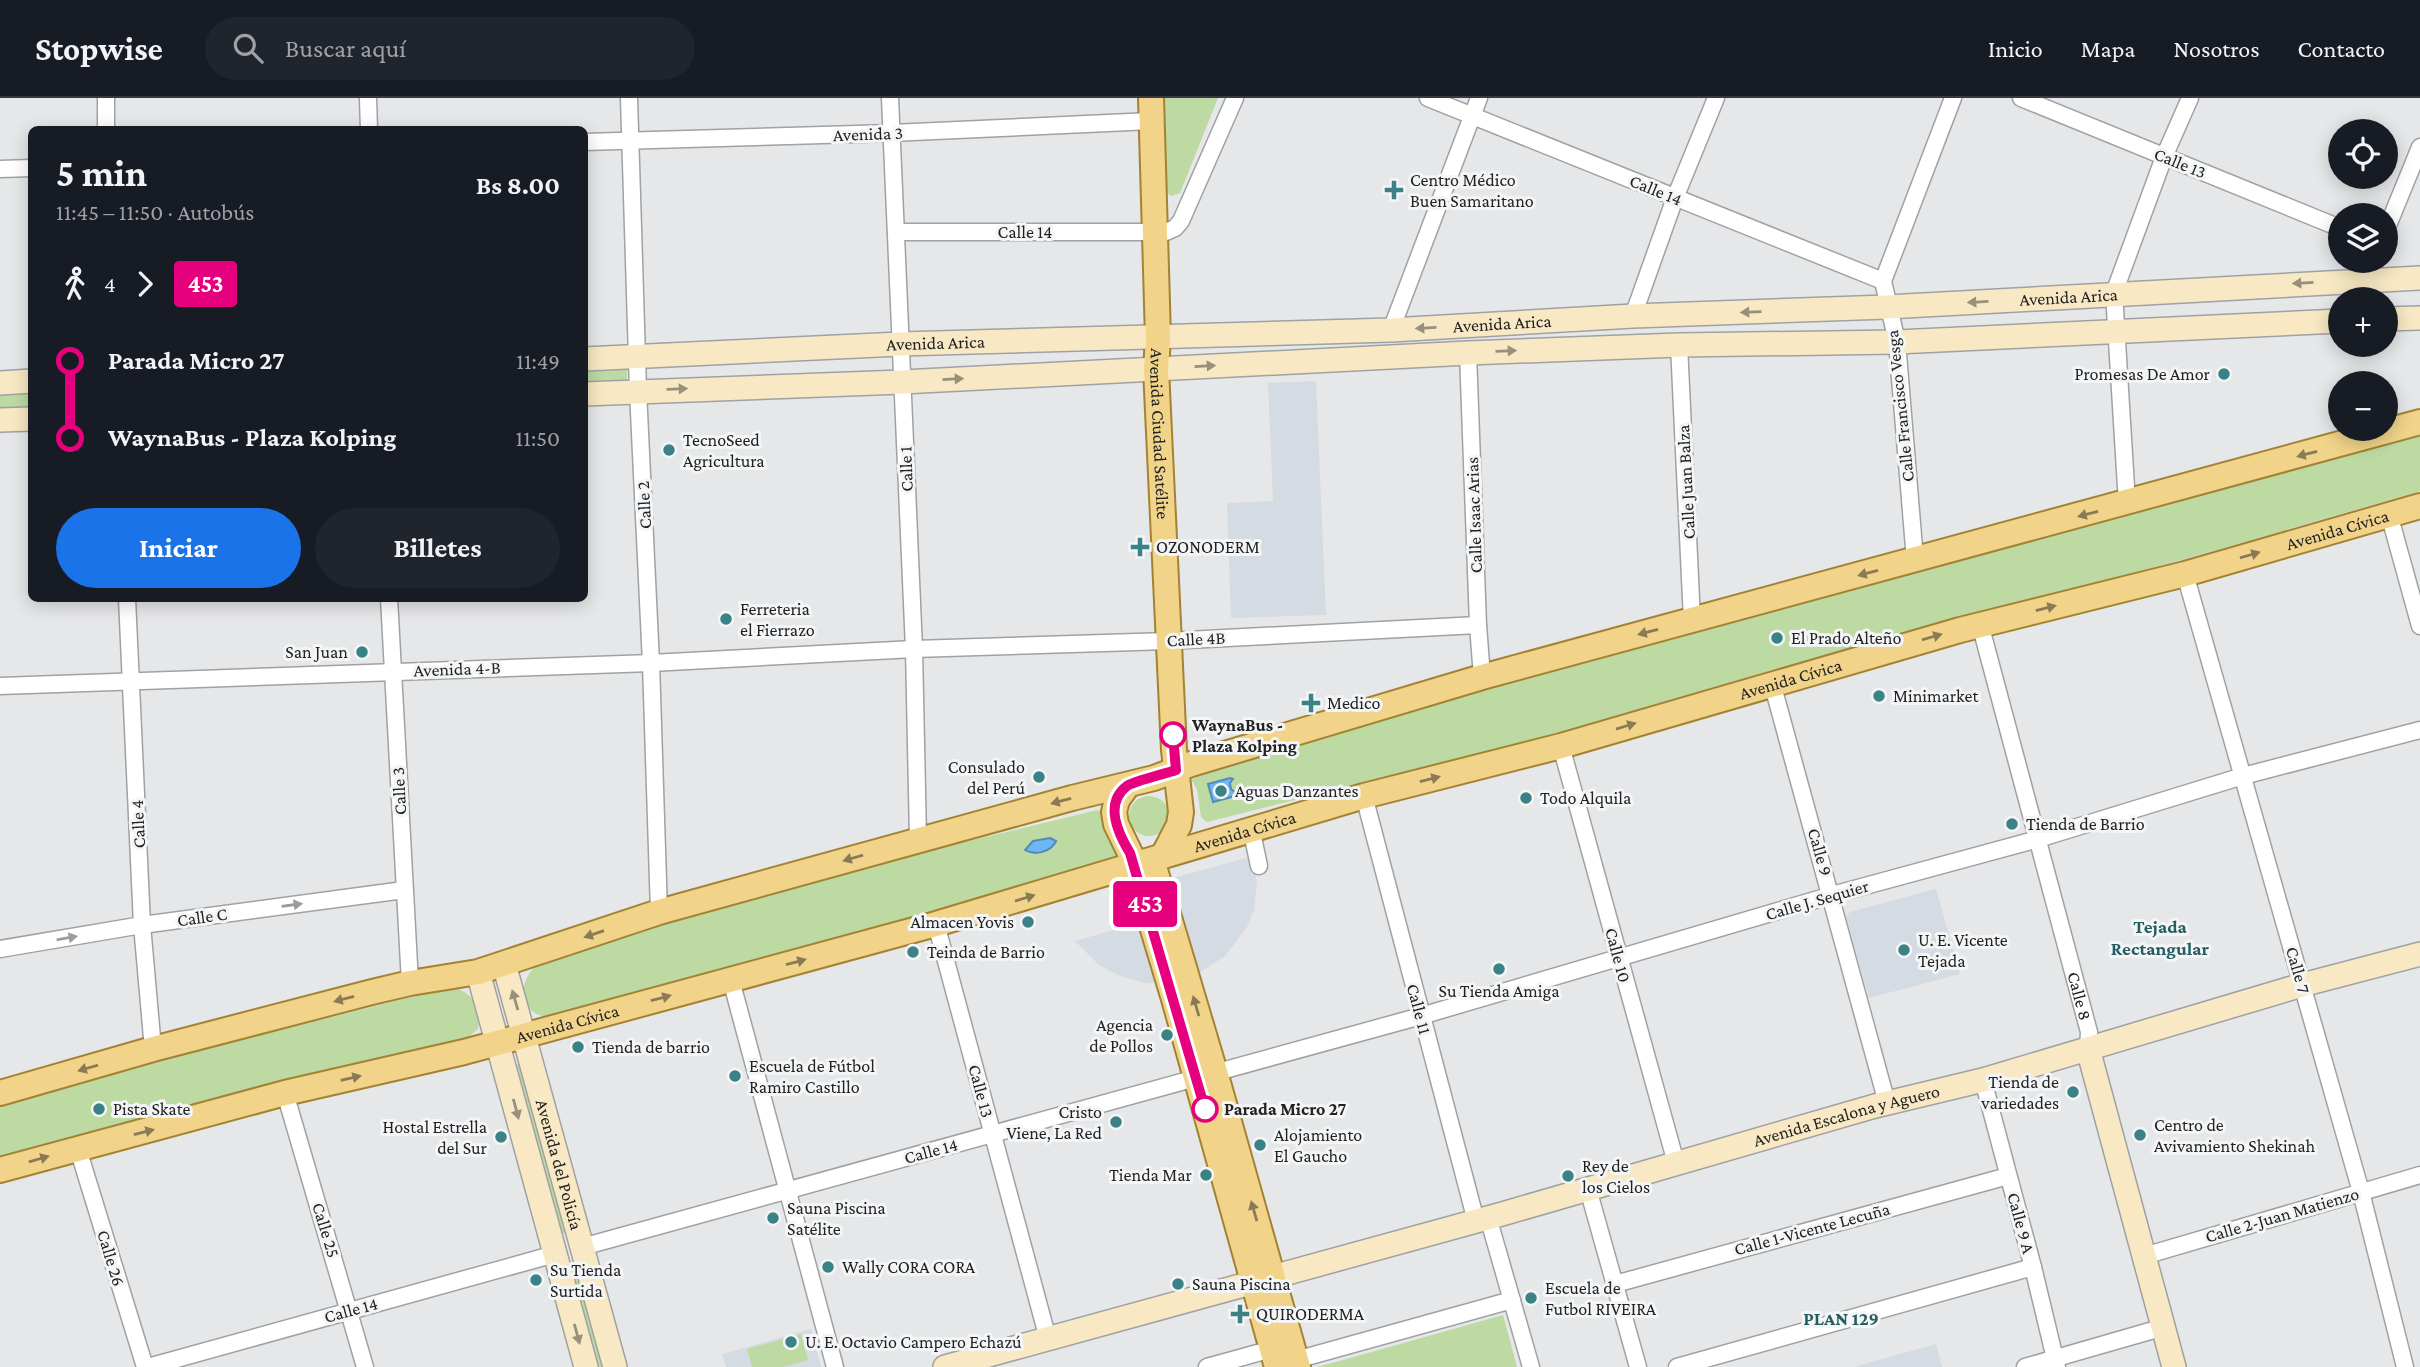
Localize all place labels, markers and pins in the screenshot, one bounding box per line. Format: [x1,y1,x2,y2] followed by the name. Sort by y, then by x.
[1410,170,1534,211] place label: Centro Médico Buen Samaritano
[1384,180,1404,200] marker: Centro Médico Buen Samaritano
[2075,364,2211,384] place label: Promesas De Amor
[2216,366,2232,382] marker: Promesas De Amor
[683,430,765,471] place label: TecnoSeed Agricultura
[661,442,677,458] marker: TecnoSeed Agricultura
[1130,537,1150,557] marker: OZONODERM
[1156,537,1260,557] place label: OZONODERM
[740,599,815,640] place label: Ferreteria el Fierrazo
[718,611,734,627] marker: Ferreteria el Fierrazo
[1791,628,1901,648] place label: El Prado Alteño
[1769,630,1785,646] marker: El Prado Alteño
[285,642,348,662] place label: San Juan
[354,644,370,660] marker: San Juan
[1893,686,1979,706] place label: Minimarket
[1871,688,1887,704] marker: Minimarket
[1301,693,1321,713] marker: Medico
[1327,693,1380,713] place label: Medico
[1191,715,1297,756] place label: WaynaBus - Plaza Kolping
[1160,722,1186,748] marker: WaynaBus - Plaza Kolping
[948,757,1025,798] place label: Consulado del Perú
[1031,769,1047,785] marker: Consulado del Perú
[1235,781,1359,801] place label: Aguas Danzantes
[1213,783,1229,799] marker: Aguas Danzantes
[1540,788,1631,808] place label: Todo Alquila
[1518,790,1534,806] marker: Todo Alquila
[2026,814,2145,834] place label: Tienda de Barrio
[2004,816,2020,832] marker: Tienda de Barrio
[911,912,1014,932] place label: Almacen Yovis
[1020,914,1036,930] marker: Almacen Yovis
[1918,930,2008,972] place label: U. E. Vicente Tejada
[927,942,1045,962] place label: Teinda de Barrio
[1896,942,1912,958] marker: U. E. Vicente Tejada
[905,944,921,960] marker: Teinda de Barrio
[1491,961,1507,977] marker: Su Tienda Amiga
[1439,981,1559,1001] place label: Su Tienda Amiga
[1089,1015,1153,1056] place label: Agencia de Pollos
[1159,1027,1175,1043] marker: Agencia de Pollos
[592,1037,710,1057] place label: Tienda de barrio
[570,1039,586,1055] marker: Tienda de barrio
[749,1056,875,1097] place label: Escuela de Fútbol Ramiro Castillo
[727,1068,743,1084] marker: Escuela de Fútbol Ramiro Castillo
[1980,1072,2059,1113] place label: Tienda de variedades
[2065,1084,2081,1100] marker: Tienda de variedades
[1192,1096,1218,1122] marker: Parada Micro 27
[113,1099,190,1119] place label: Pista Skate
[1224,1099,1346,1119] place label: Parada Micro 27
[91,1101,107,1117] marker: Pista Skate
[1007,1102,1103,1143] place label: Cristo Viene, La Red
[1108,1114,1124,1130] marker: Cristo Viene, La Red
[2154,1115,2316,1156] place label: Centro de Avivamiento Shekinah
[382,1117,488,1158] place label: Hostal Estrella del Sur
[1274,1125,1362,1166] place label: Alojamiento El Gaucho
[2132,1127,2148,1143] marker: Centro de Avivamiento Shekinah
[493,1129,509,1145] marker: Hostal Estrella del Sur
[1252,1137,1268,1153] marker: Alojamiento El Gaucho
[1582,1156,1650,1197] place label: Rey de los Cielos
[1109,1165,1193,1185] place label: Tienda Mar
[1198,1167,1214,1183] marker: Tienda Mar
[1560,1168,1576,1184] marker: Rey de los Cielos
[787,1198,886,1239] place label: Sauna Piscina Satélite
[765,1210,781,1226] marker: Sauna Piscina Satélite
[842,1257,976,1277] place label: Wally CORA CORA
[820,1259,836,1275] marker: Wally CORA CORA
[550,1260,621,1301] place label: Su Tienda Surtida
[528,1272,544,1288] marker: Su Tienda Surtida
[1192,1274,1291,1294] place label: Sauna Piscina
[1170,1276,1186,1292] marker: Sauna Piscina
[1545,1278,1657,1319] place label: Escuela de Futbol RIVEIRA
[1523,1290,1539,1306] marker: Escuela de Futbol RIVEIRA
[1230,1304,1250,1324] marker: QUIRODERMA
[1256,1304,1365,1324] place label: QUIRODERMA
[805,1332,1022,1352] place label: U. E. Octavio Campero Echazú
[783,1334,799,1350] marker: U. E. Octavio Campero Echazú

